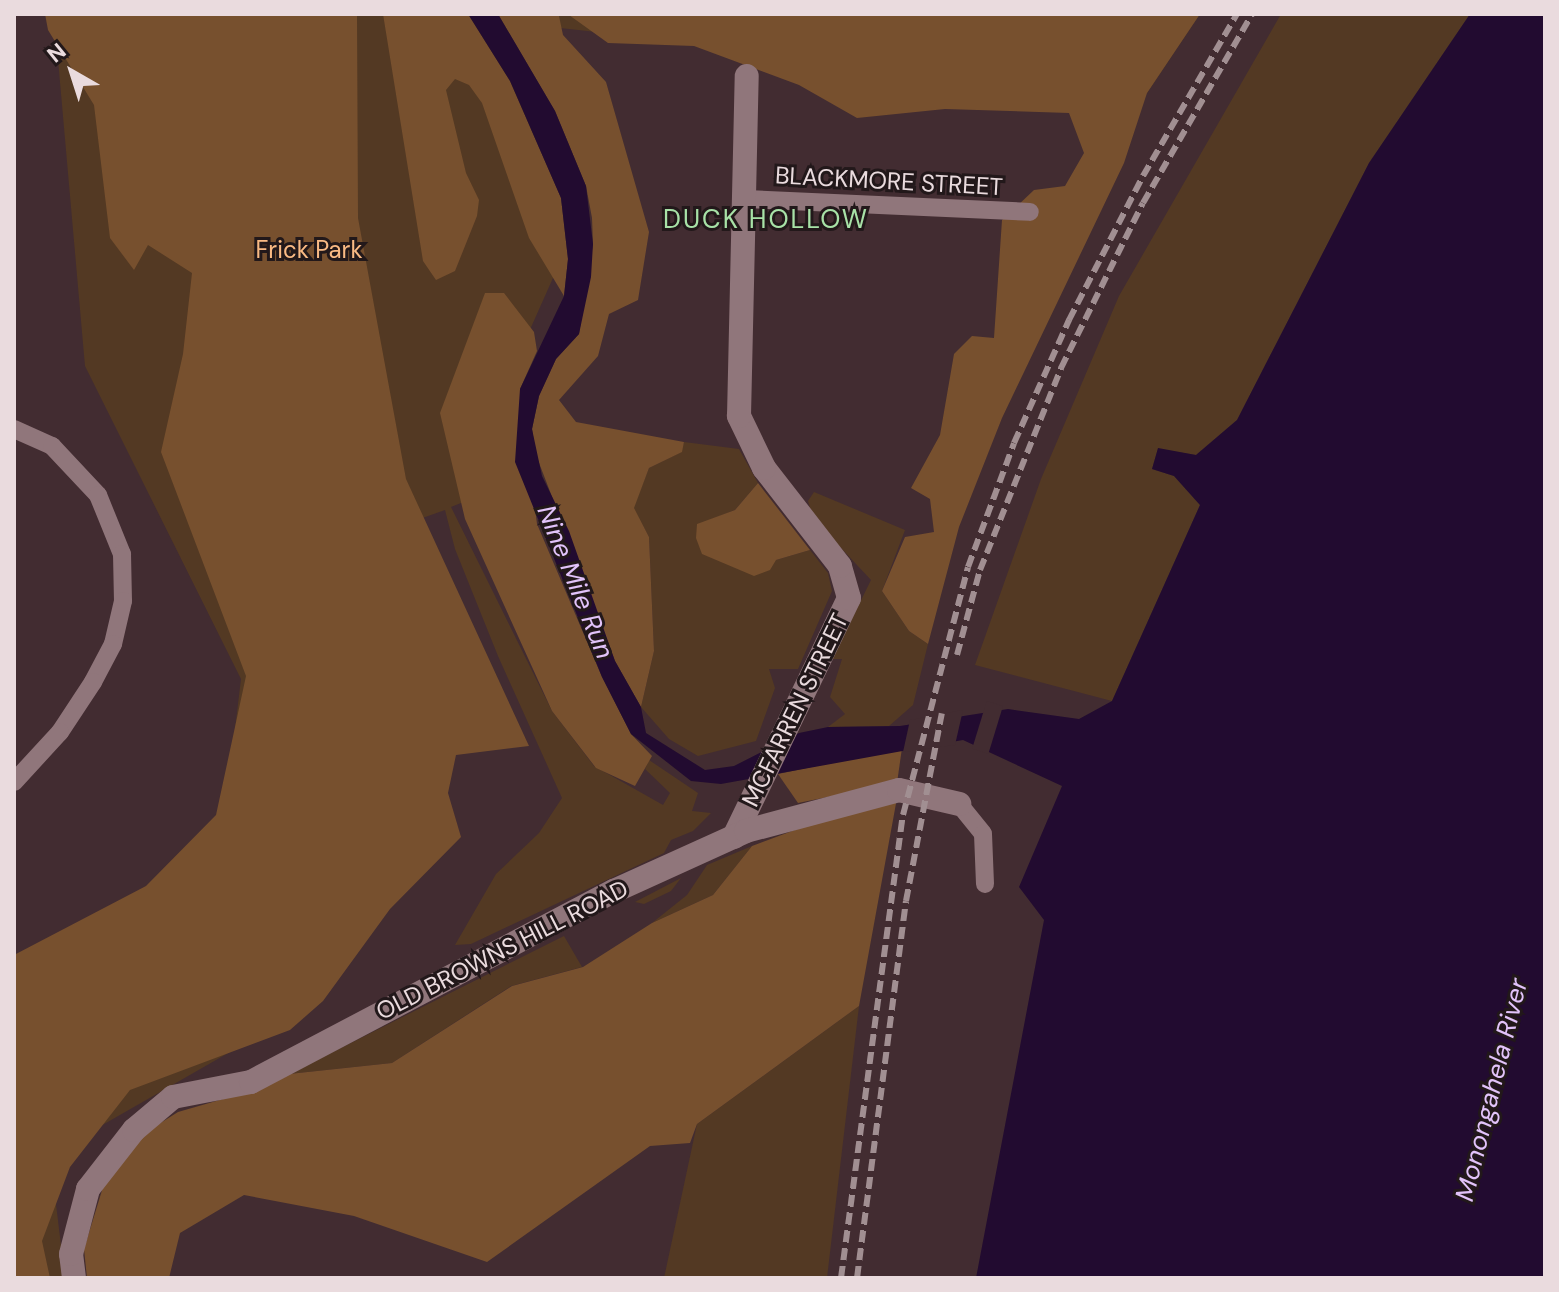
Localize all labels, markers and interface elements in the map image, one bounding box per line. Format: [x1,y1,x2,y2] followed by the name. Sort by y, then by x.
[32,32,112,112] north arrow
[41,37,72,69] text: N
[774,161,1004,201] street label: BLACKMORE STREET
[663,204,869,236] district label: DUCK HOLLOW
[255,236,363,264] park label: Frick Park
[530,501,620,663] water label: Nine Mile Run
[736,609,854,811] street label: MCFARREN STREET
[371,874,633,1026] street label: OLD BROWNS HILL ROAD
[1449,975,1535,1205] water label: Monongahela River

